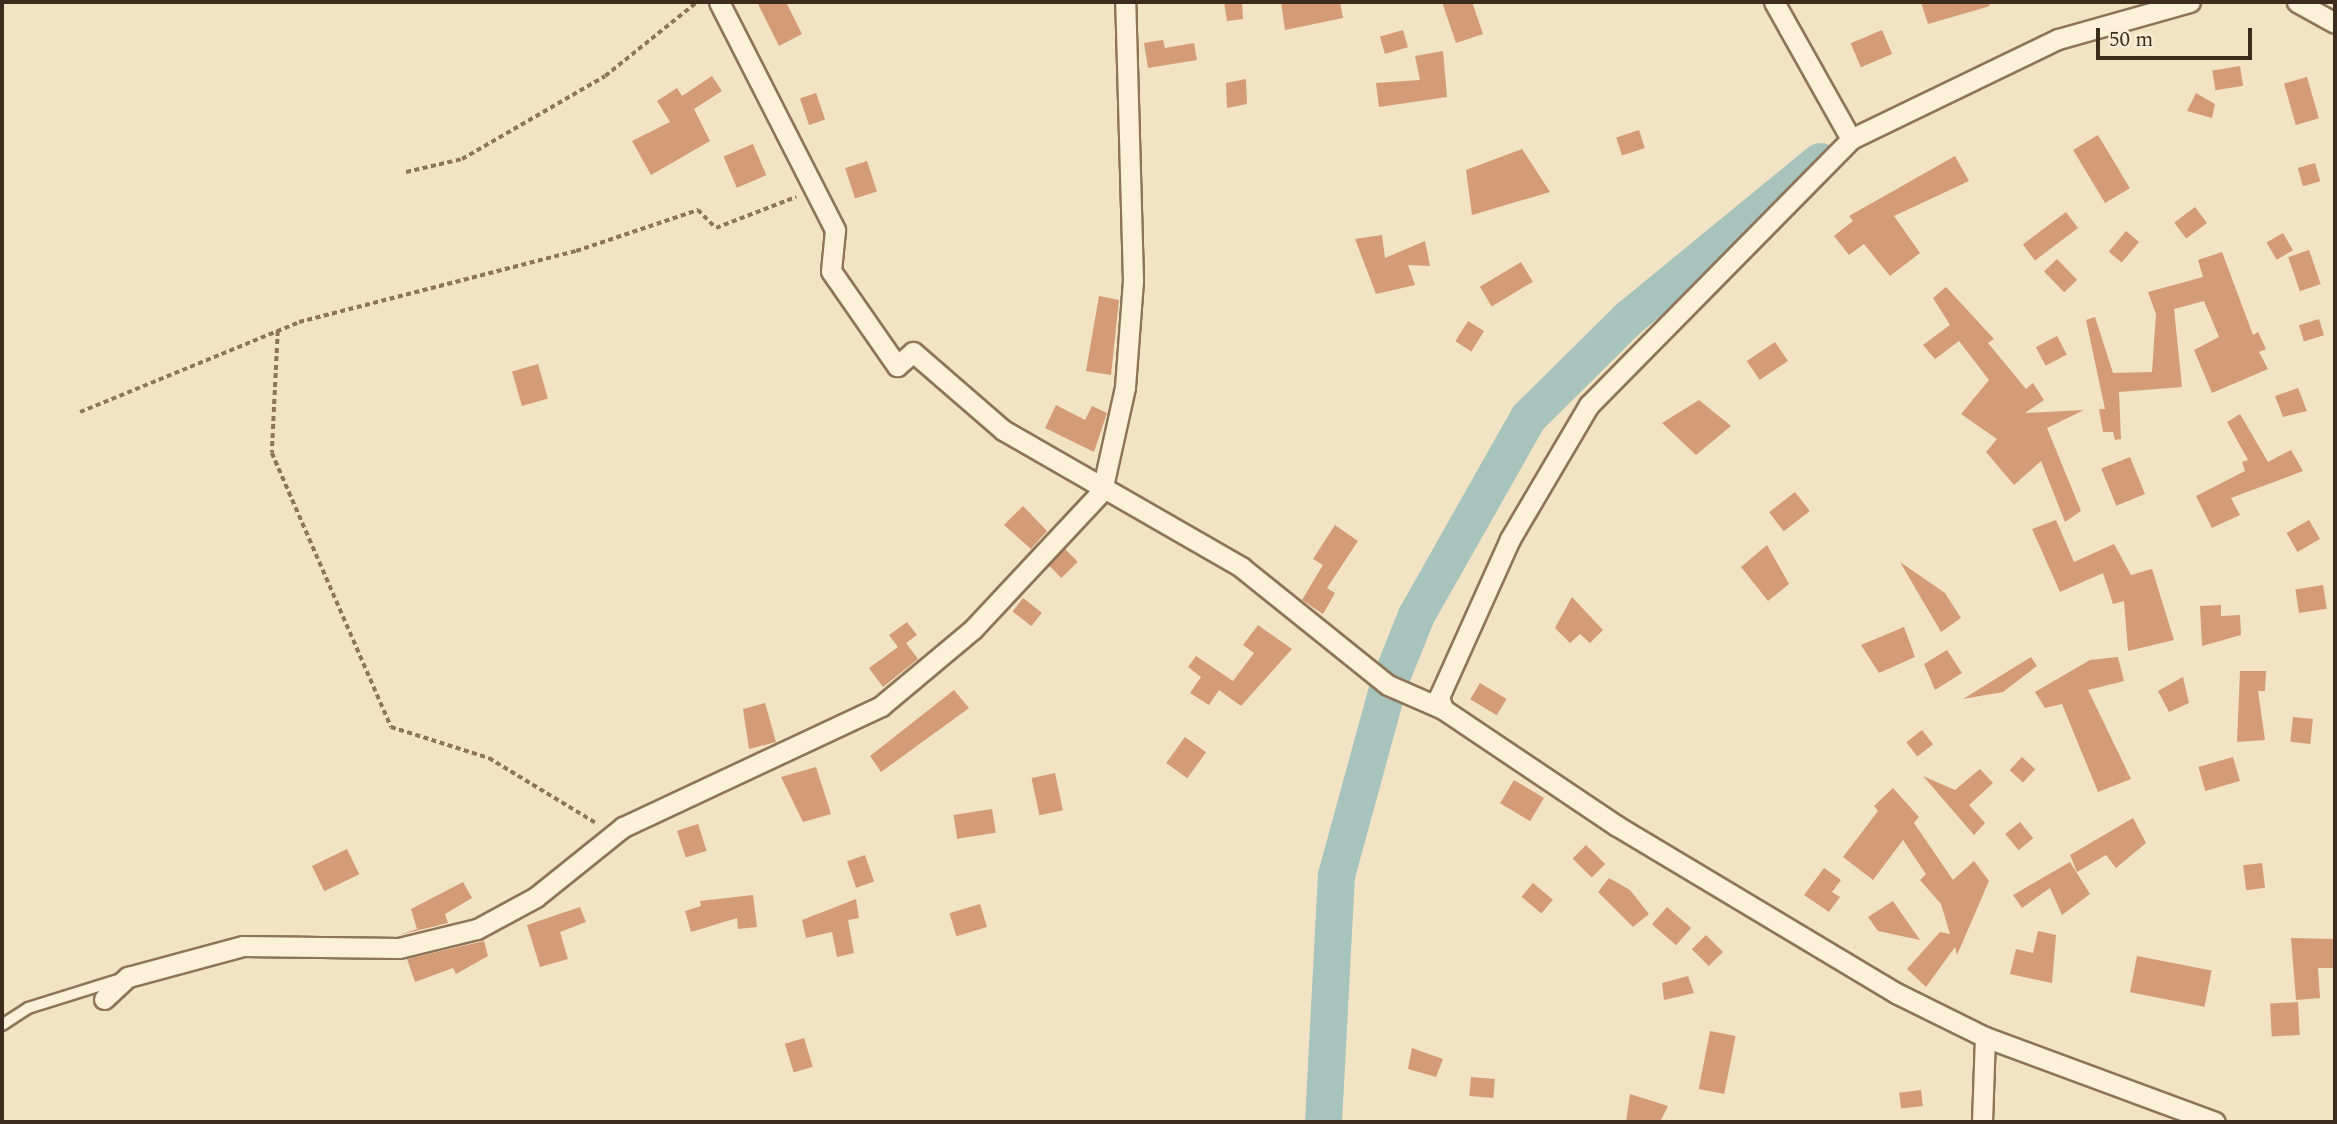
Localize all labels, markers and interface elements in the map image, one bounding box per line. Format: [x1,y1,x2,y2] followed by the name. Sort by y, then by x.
[2099,14,2255,58] scale bar
[2109,24,2153,56] text: 50 m

